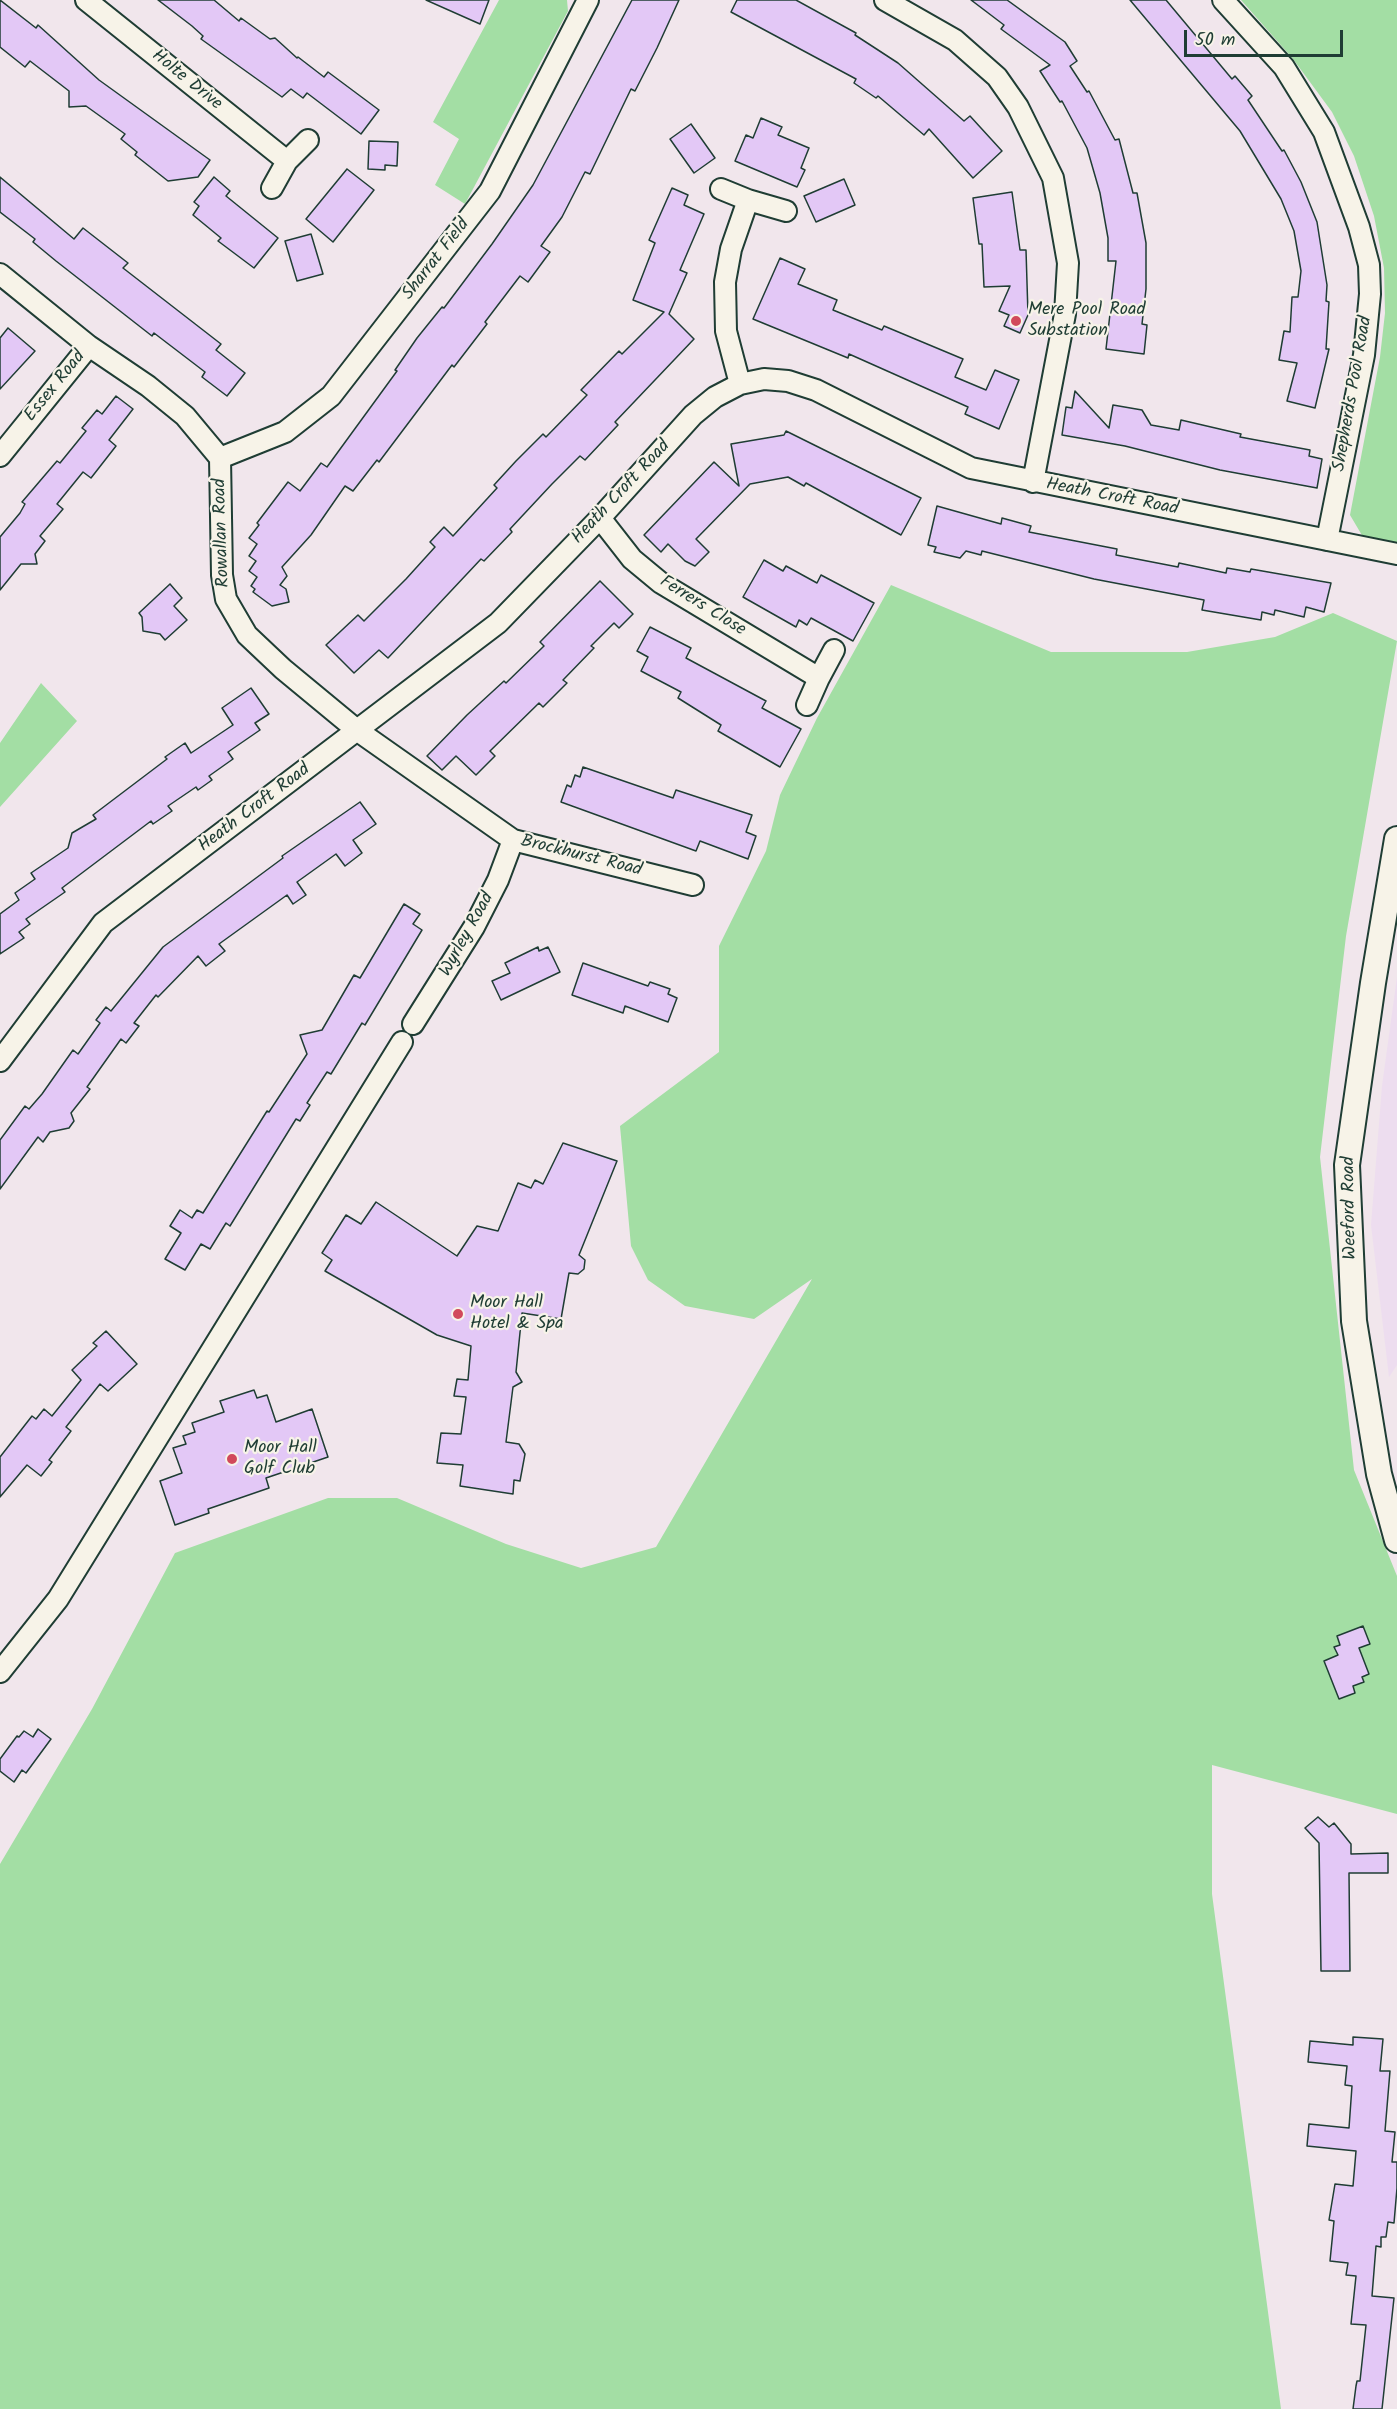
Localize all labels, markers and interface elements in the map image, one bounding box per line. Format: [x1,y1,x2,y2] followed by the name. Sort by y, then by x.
[1187,18,1346,56] scale bar
[1195,26,1235,55] text: 50 m
[146,46,226,116] street label: Holte Drive
[399,215,475,305] street label: Sharrat Field
[1028,300,1145,342] place label: Mere Pool Road Substation
[1009,314,1023,328] marker: Mere Pool Road Substation
[1330,315,1378,473] street label: Shepherds Pool Road
[21,347,91,427] street label: Essex Road
[568,436,676,550] street label: Heath Croft Road
[1044,475,1180,521] street label: Heath Croft Road
[210,478,236,588] street label: Rowallan Road
[655,572,749,642] street label: Ferrers Close
[195,760,315,858] street label: Heath Croft Road
[518,831,644,883] street label: Brockhurst Road
[436,889,500,981] street label: Wyrley Road
[1339,1156,1363,1260] street label: Weeford Road
[470,1293,563,1336] place label: Moor Hall Hotel & Spa
[451,1307,465,1321] marker: Moor Hall Hotel & Spa
[244,1438,317,1480] place label: Moor Hall Golf Club
[225,1452,239,1466] marker: Moor Hall Golf Club

